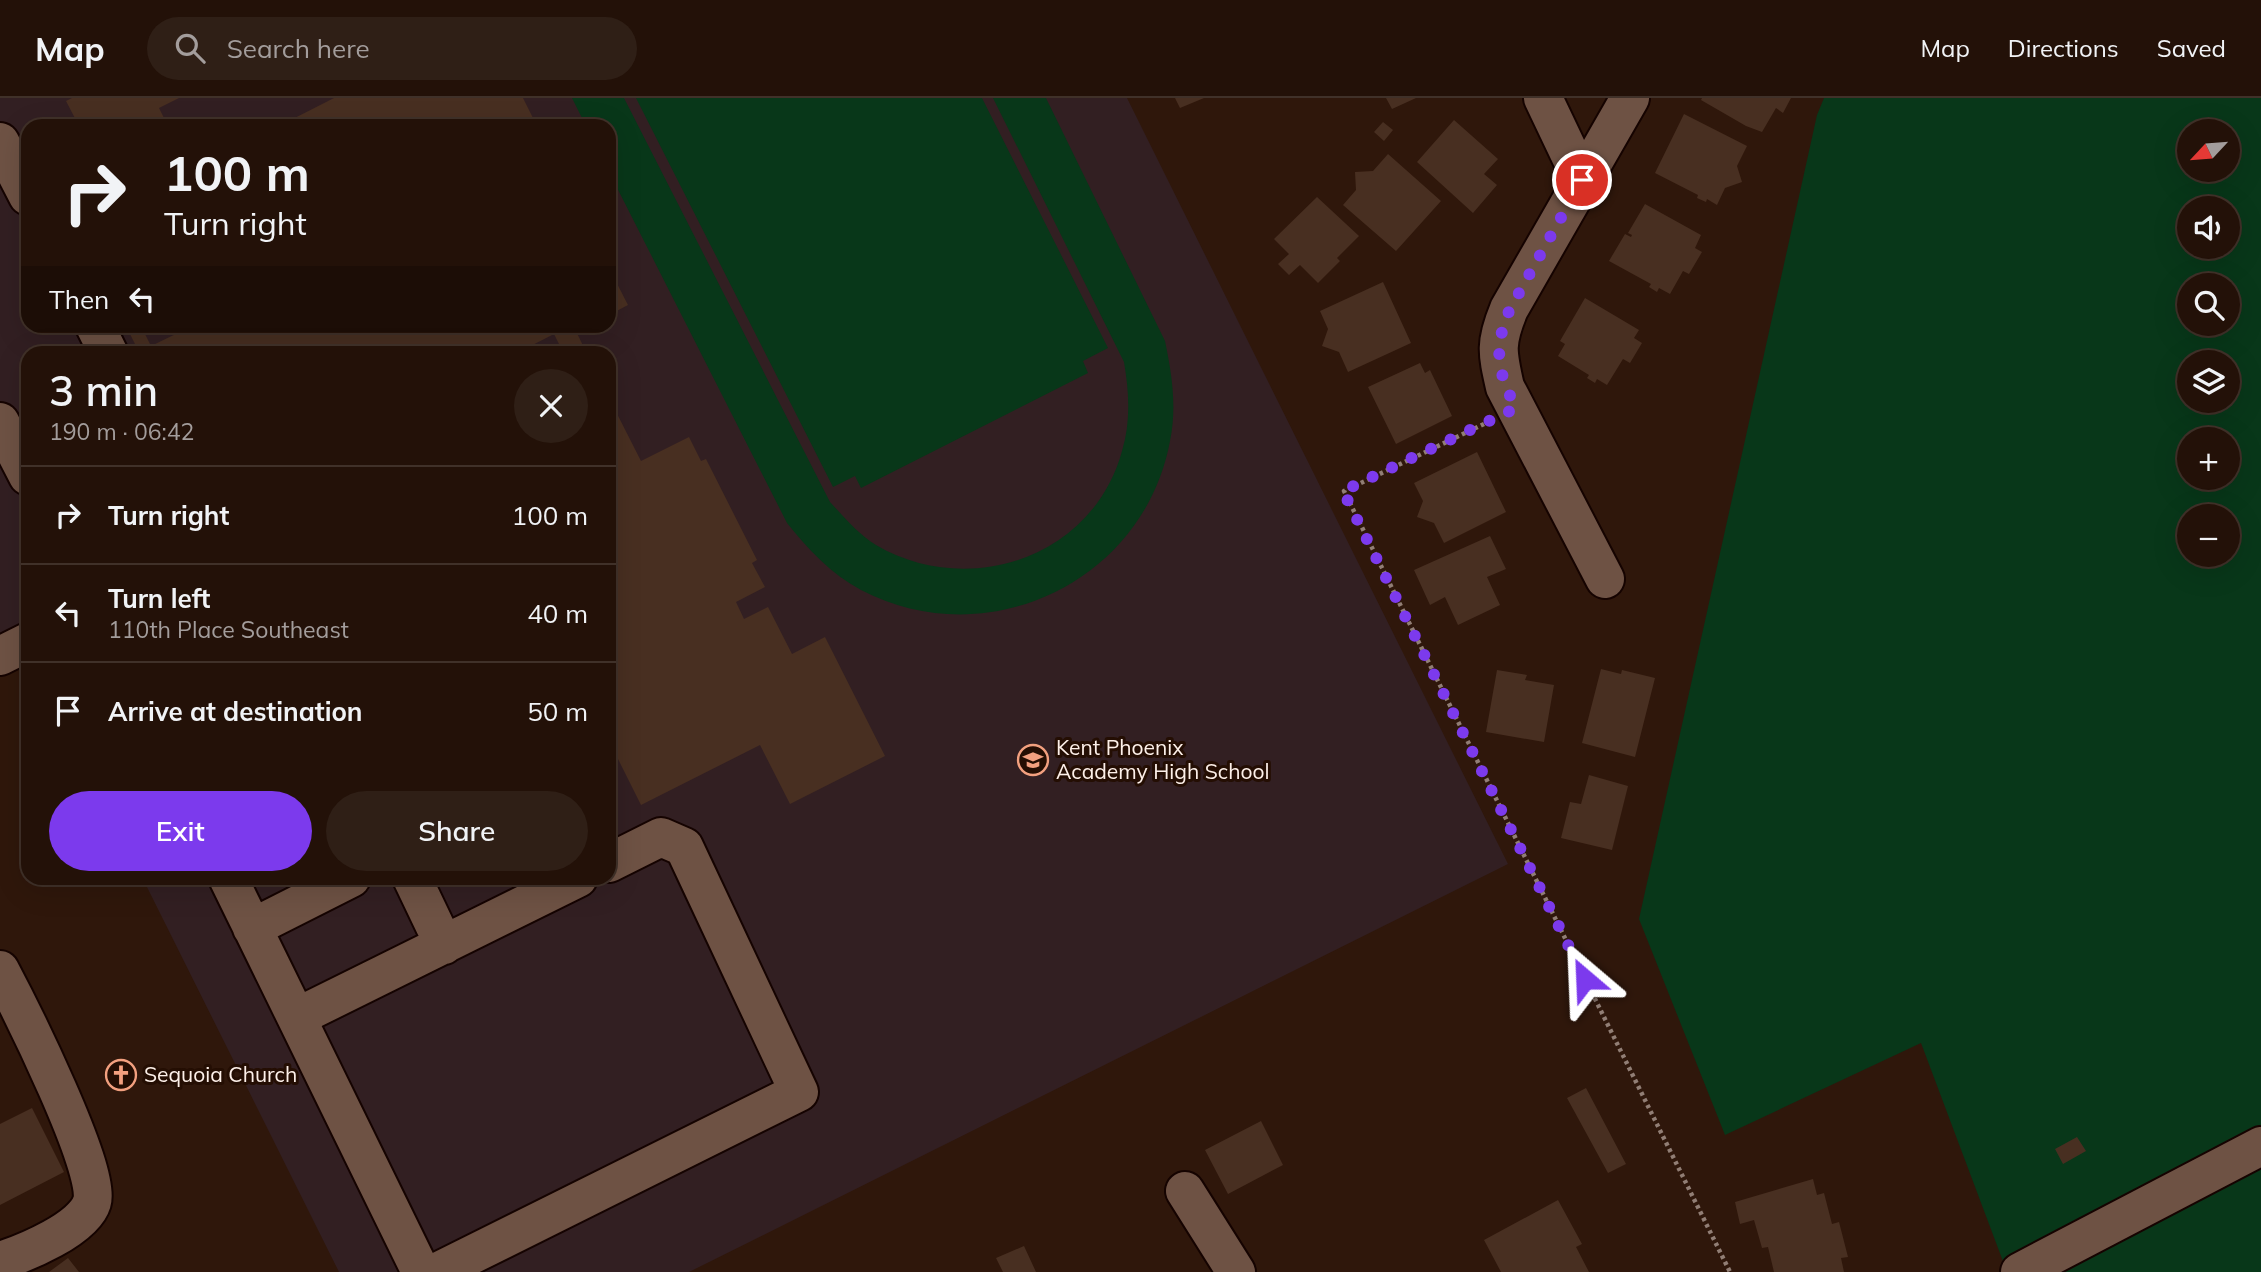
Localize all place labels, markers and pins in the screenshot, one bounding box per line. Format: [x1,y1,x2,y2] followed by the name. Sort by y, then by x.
[1552,150,1612,210] pin
[1056,734,1270,784] place label: Kent Phoenix Academy High School
[1016,743,1050,777] school or university icon: Kent Phoenix Academy High School
[104,1058,138,1092] church icon: Sequoia Church
[144,1061,297,1087] place label: Sequoia Church

